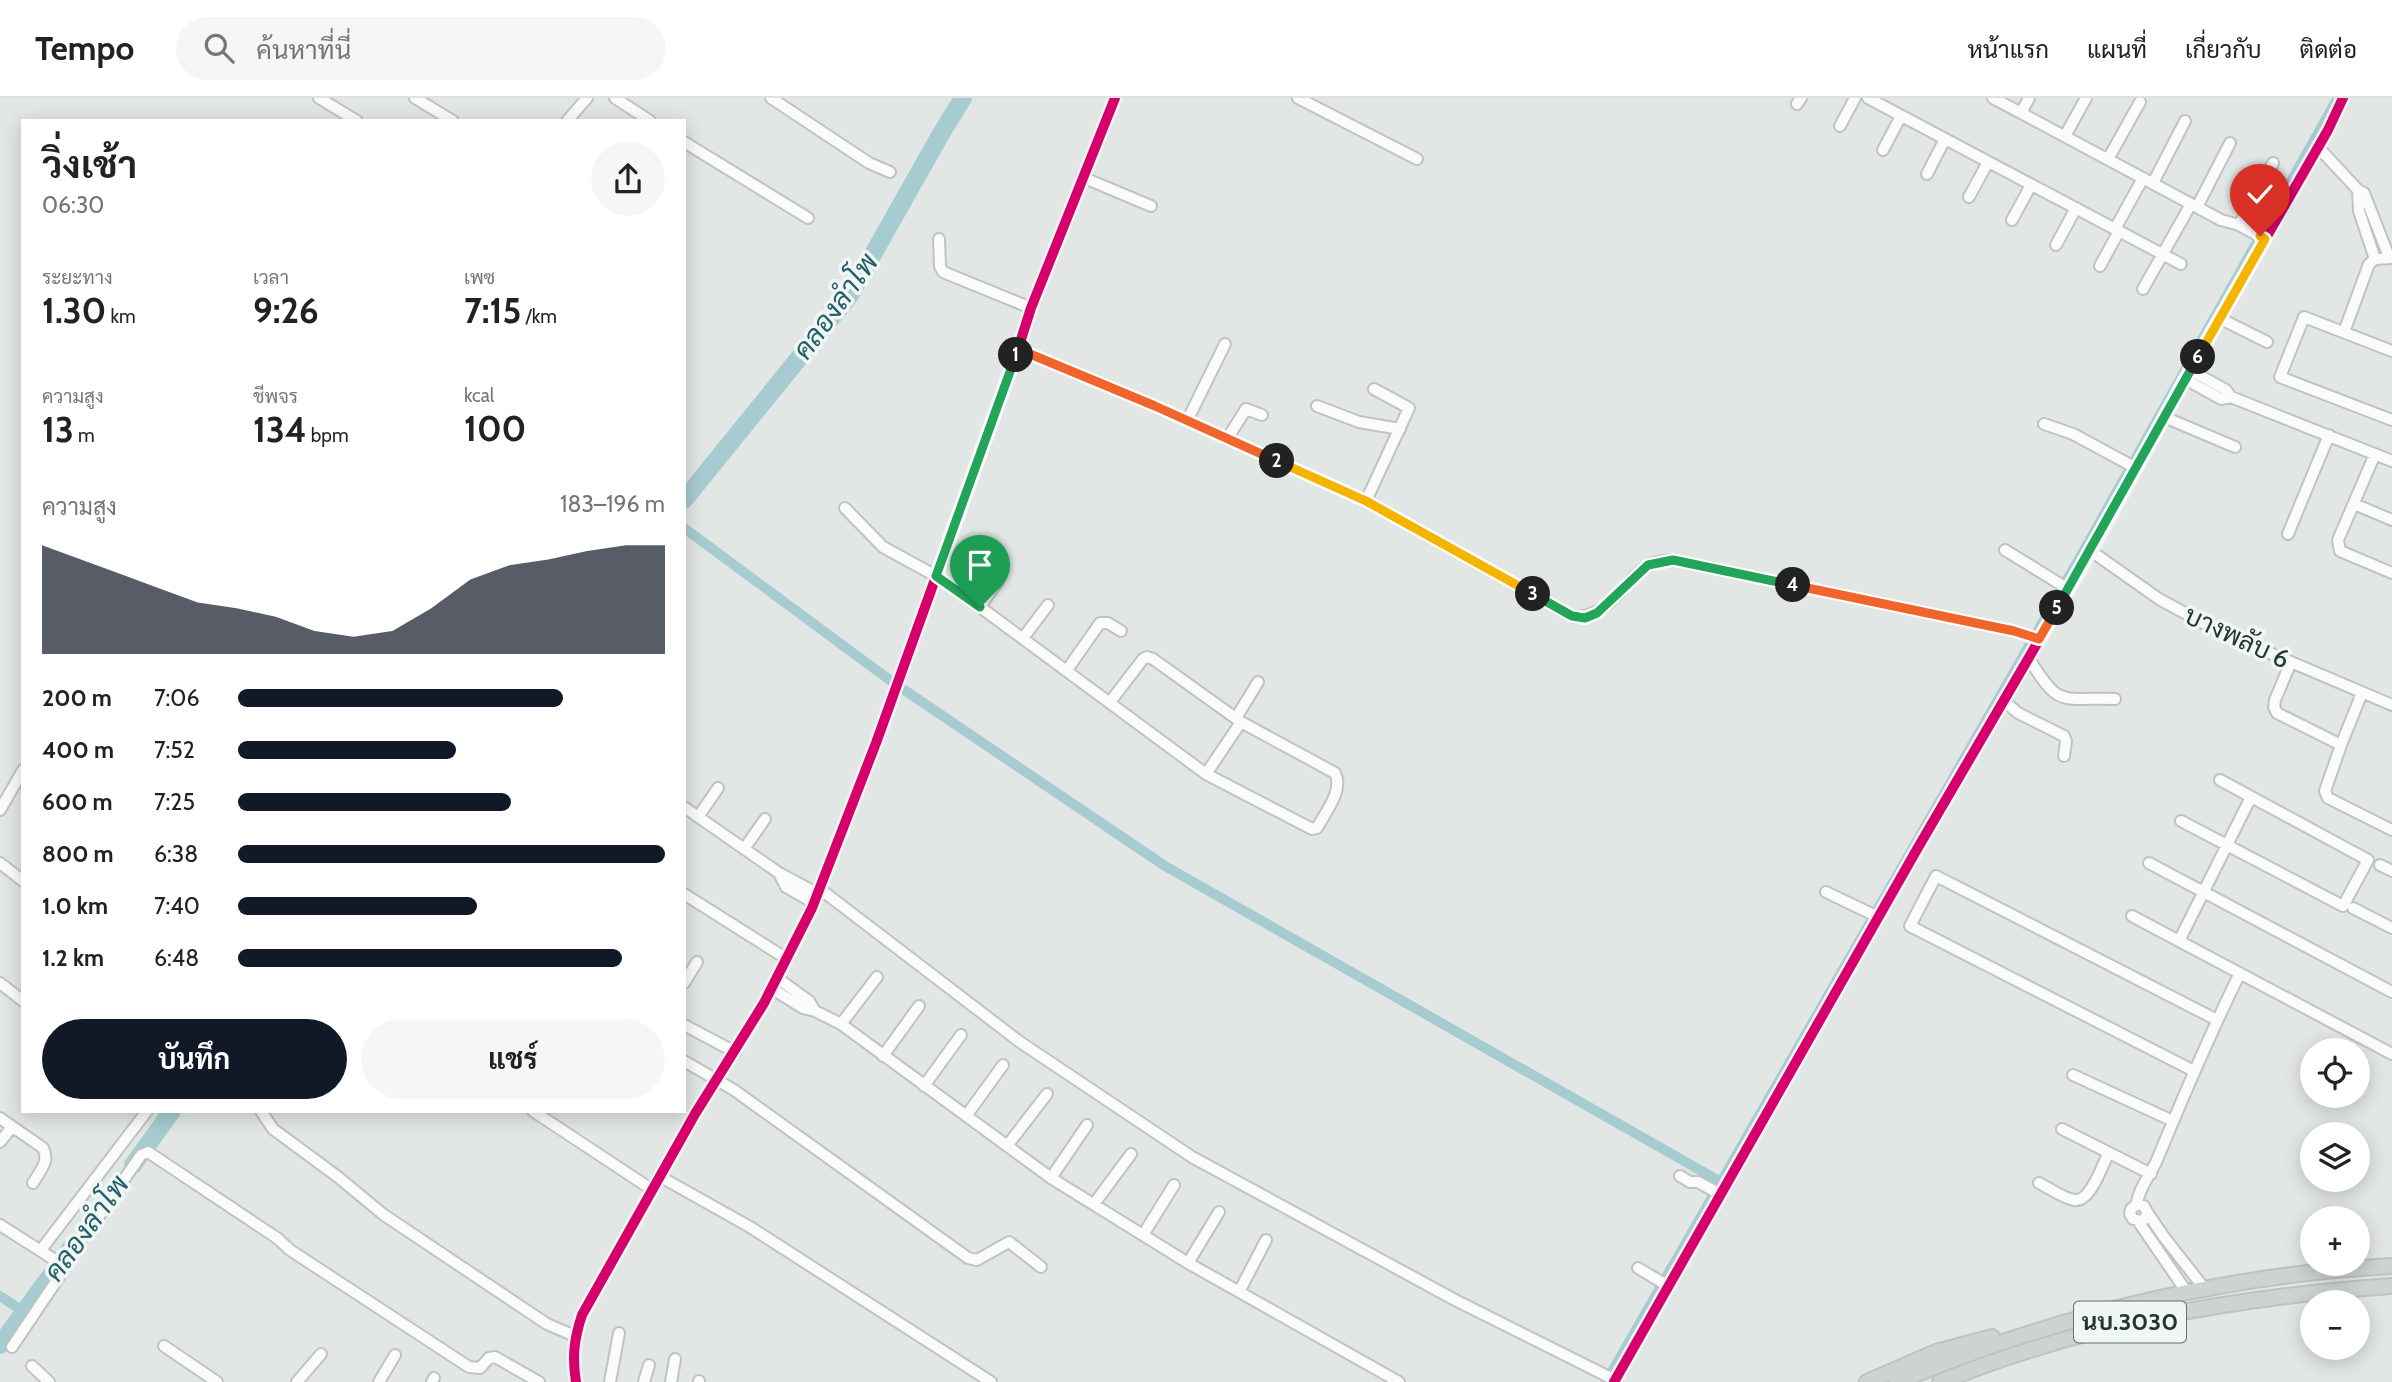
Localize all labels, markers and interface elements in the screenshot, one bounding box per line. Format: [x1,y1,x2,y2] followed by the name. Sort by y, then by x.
[176,17,666,80] search box
[35,28,134,68] text: Tempo
[200,29,238,67] icon: search
[256,34,351,66] text: ค้นหาที่นี่
[1968,35,2049,64] text: หน้าแรก
[2087,35,2147,64] text: แผนที่
[2185,35,2262,64] text: เกี่ยวกับ
[2300,35,2357,64] text: ติดต่อ
[42,141,137,188] text: วิ่งเช้า
[591,142,665,216] button: share
[2230,164,2290,236] pin
[2241,175,2279,213] icon: check
[42,191,104,219] text: 06:30
[784,245,885,366] water label: คลองลำโพ
[42,266,113,289] text: ระยะทาง
[253,266,289,289] text: เวลา
[464,266,495,289] text: เพซ
[42,289,106,332] text: 1.30
[253,289,319,332] text: 9:26
[464,289,521,332] text: 7:15
[106,305,136,328] text: km
[521,305,557,328] text: /km
[998,338,1034,372] pin: 1
[2180,340,2216,374] pin: 6
[1012,343,1019,366] text: 1
[2192,345,2203,368] text: 6
[464,384,494,407] text: kcal
[42,385,104,408] text: ความสูง
[253,385,298,408] text: ชีพจร
[464,407,526,450] text: 100
[42,408,74,451] text: 13
[253,408,307,451] text: 134
[74,424,95,447] text: m
[307,424,349,447] text: bpm
[1260,444,1294,478] pin: 2
[1271,449,1282,472] text: 2
[560,490,665,518] text: 183–196 m
[42,493,117,521] text: ความสูง
[950,535,1010,607] pin
[961,546,999,584] icon: arrive
[1776,568,1811,602] pin: 4
[1787,573,1798,596] text: 4
[1516,576,1550,612] pin: 3
[1527,582,1538,605] text: 3
[2039,590,2074,626] pin: 5
[2051,596,2062,619] text: 5
[2179,599,2295,675] street label: บางพลับ 6
[42,684,112,712] text: 200 m
[154,684,199,712] text: 7:06
[42,736,114,764] text: 400 m
[154,736,195,764] text: 7:52
[42,788,113,816] text: 600 m
[154,788,195,816] text: 7:25
[42,840,114,868] text: 800 m
[154,840,198,868] text: 6:38
[42,892,108,920] text: 1.0 km
[154,892,200,920] text: 7:40
[42,944,104,972] text: 1.2 km
[154,944,199,972] text: 6:48
[42,1019,347,1099] button: บันทึก
[361,1019,665,1099] button: แชร์
[2300,1038,2370,1360] map controls
[2300,1038,2370,1108] button: locate
[2300,1122,2370,1192] button: layers
[35,1167,136,1288] water label: คลองลำโพ
[2300,1206,2370,1276] button: +
[2300,1290,2370,1360] button: −
[2074,1302,2186,1342] road number: นบ.3030

